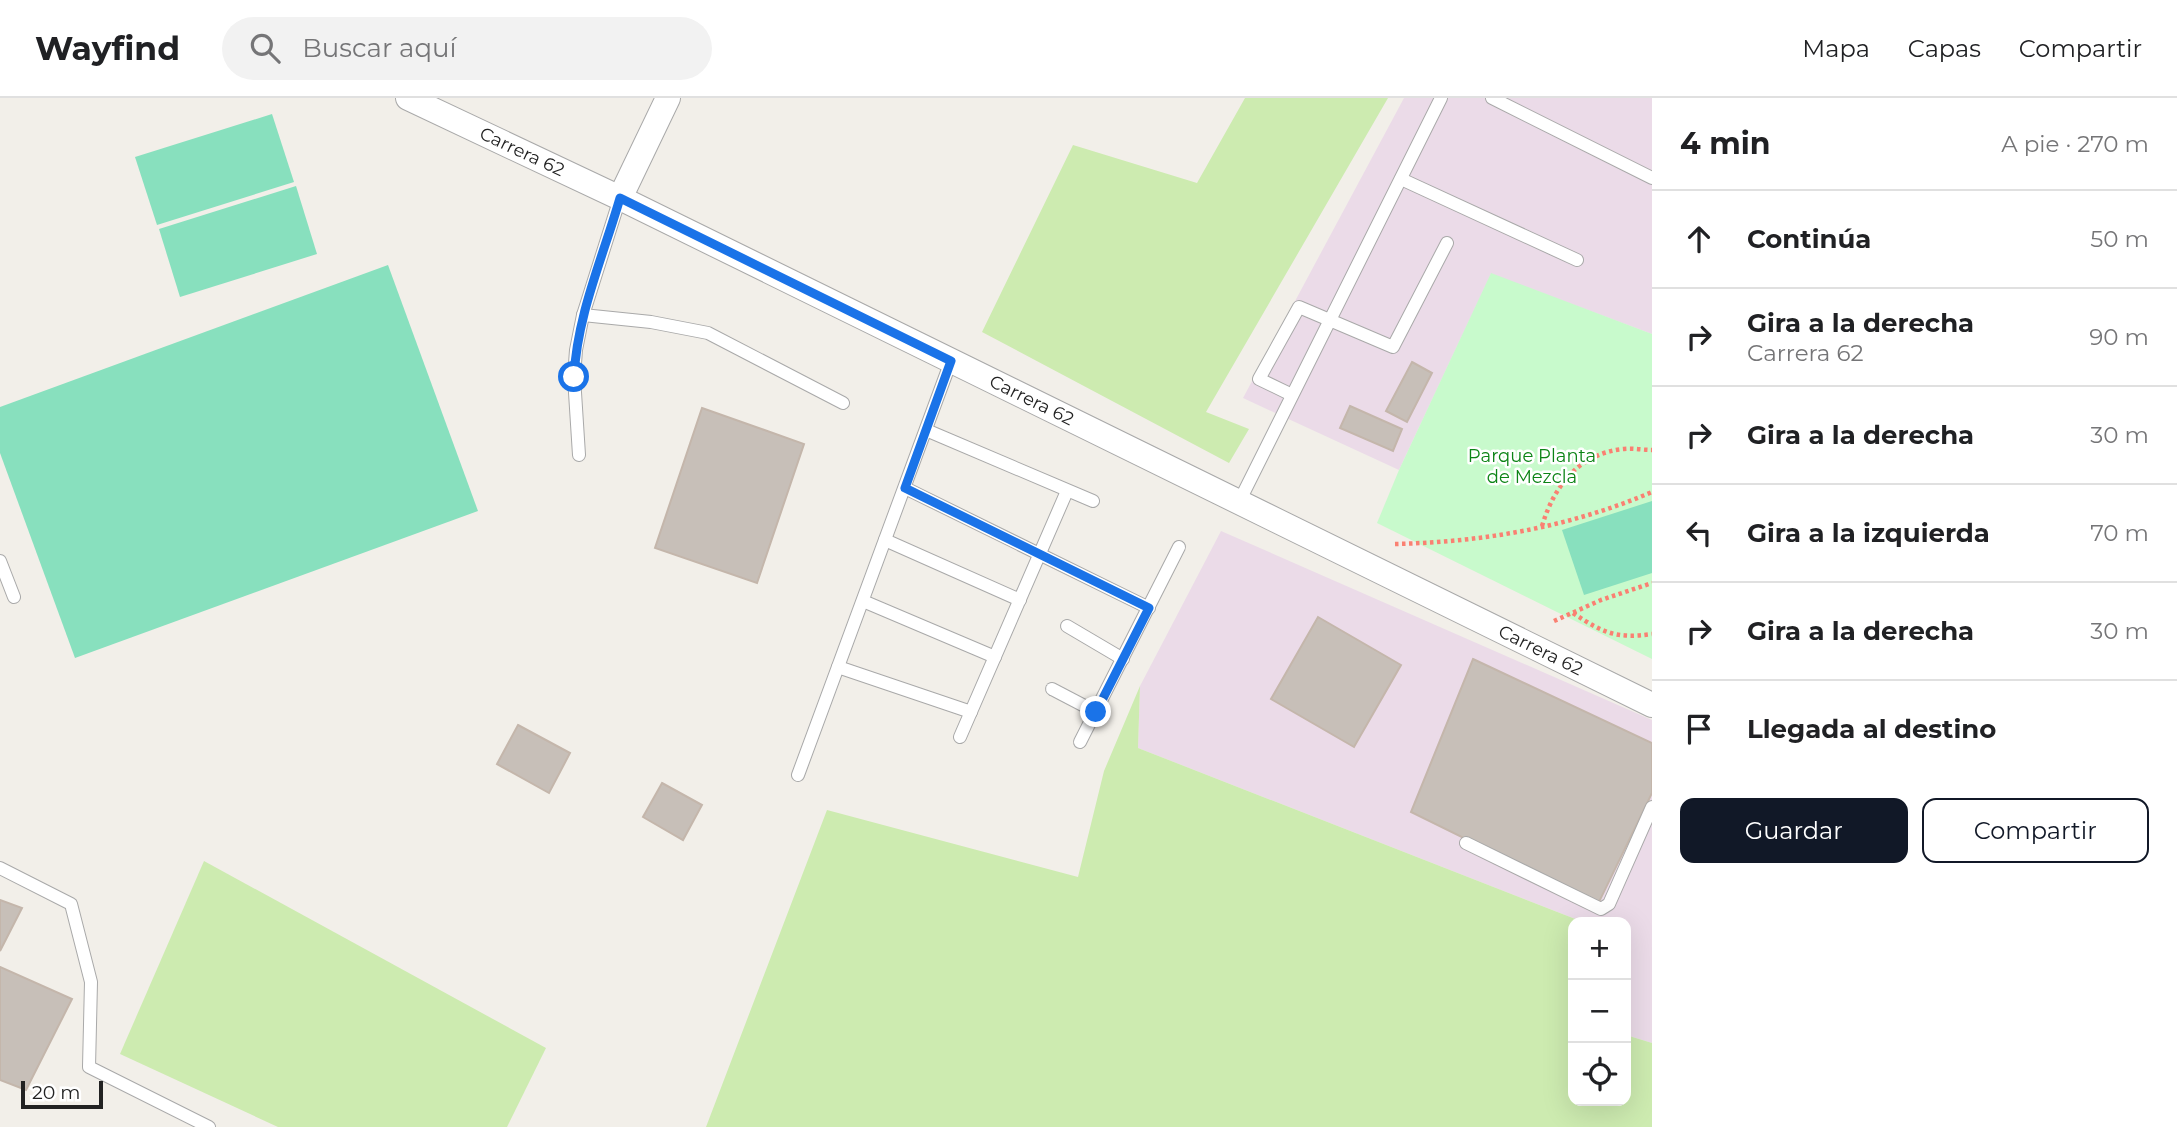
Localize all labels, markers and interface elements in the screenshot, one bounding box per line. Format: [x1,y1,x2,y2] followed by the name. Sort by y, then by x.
[222,17,712,80] search box
[35,28,180,68] text: Wayfind
[246,29,284,67] icon: search
[302,32,457,64] text: Buscar aquí
[1802,34,1870,63] text: Mapa
[1908,34,1981,63] text: Capas
[2019,34,2142,63] text: Compartir
[476,122,568,181] street label: Carrera 62
[1680,125,1770,162] text: 4 min
[2001,130,2149,158] text: A pie · 270 m
[1680,220,1718,258] icon: ahead
[1747,223,1871,255] text: Continúa
[2090,225,2149,253] text: 50 m
[1747,307,1974,339] text: Gira a la derecha
[1680,318,1718,356] icon: right
[2089,323,2149,351] text: 90 m
[1747,339,1864,367] text: Carrera 62
[558,361,589,392] route start
[986,370,1077,430] street label: Carrera 62
[1680,416,1718,454] icon: right
[1747,419,1974,451] text: Gira a la derecha
[2090,421,2149,449] text: 30 m
[1468,445,1596,488] park label: Parque Planta de Mezcla
[1680,514,1718,552] icon: left
[1747,517,1990,549] text: Gira a la izquierda
[2090,519,2149,547] text: 70 m
[1680,612,1718,650] icon: right
[1747,615,1974,647] text: Gira a la derecha
[2090,617,2149,645] text: 30 m
[1495,620,1586,680] street label: Carrera 62
[1080,696,1111,727] route end
[1680,710,1718,748] icon: arrive
[1747,713,1996,745] text: Llegada al destino
[1680,798,1908,863] button: Guardar
[1922,798,2149,863] button: Compartir
[1568,917,1631,1106] map controls
[1568,917,1631,980] button: +
[1568,980,1631,1043] button: −
[1568,1043,1631,1106] button: locate
[21,1078,103,1110] scale bar
[32,1081,80,1104] text: 20 m

